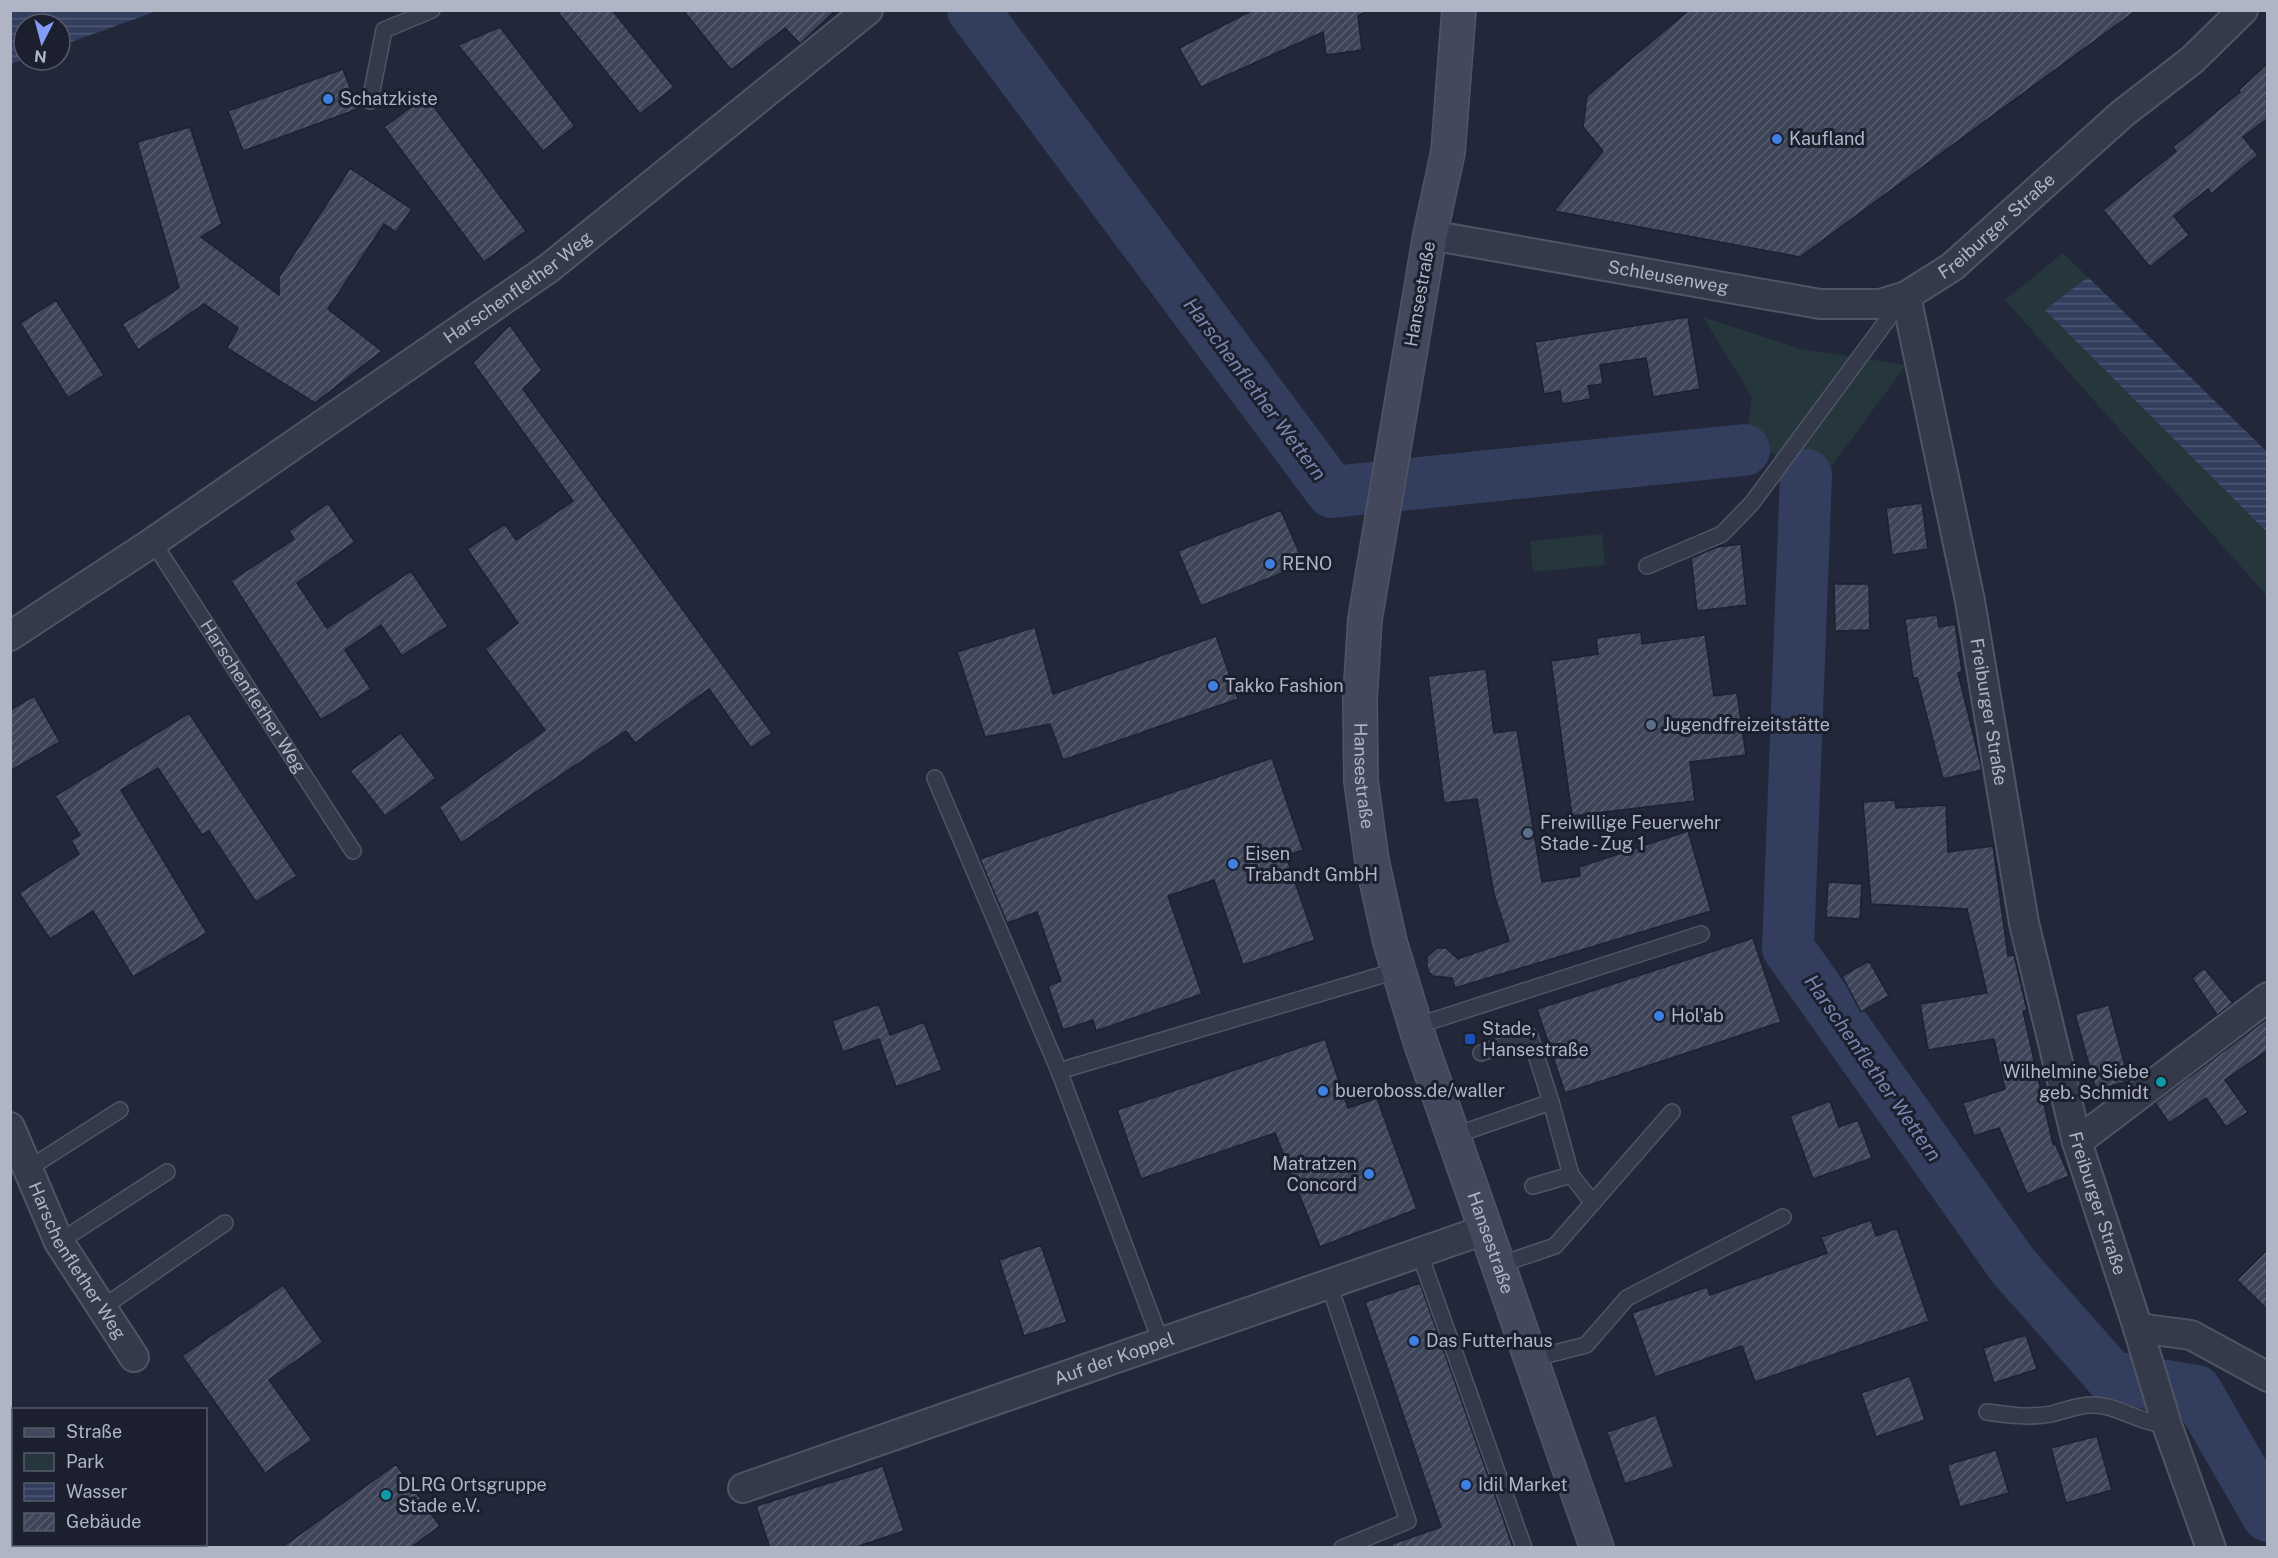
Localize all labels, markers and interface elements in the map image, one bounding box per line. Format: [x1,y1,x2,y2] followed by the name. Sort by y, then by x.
[12,12,72,72] north arrow
[33,46,48,67] text: N
[340,88,438,109] place label: Schatzkiste
[321,92,335,106] marker: Schatzkiste
[1789,128,1865,149] place label: Kaufland
[1770,132,1784,146] marker: Kaufland
[1934,169,2059,283] street label: Freiburger Straße
[439,226,596,348] street label: Harschenflether Weg
[1400,240,1439,348] street label: Hansestraße
[1606,256,1730,298] street label: Schleusenweg
[1179,293,1331,485] water label: Harschenflether Wettern
[1282,553,1332,574] place label: RENO
[1263,557,1277,571] marker: RENO
[196,616,311,777] street label: Harschenflether Weg
[1966,636,2012,787] street label: Freiburger Straße
[1225,675,1344,696] place label: Takko Fashion
[1206,679,1220,693] marker: Takko Fashion
[1663,714,1830,735] place label: Jugendfreizeitstätte
[1644,718,1658,732] marker: Jugendfreizeitstätte
[1350,723,1378,830] street label: Hansestraße
[1540,812,1721,854] place label: Freiwillige Feuerwehr Stade - Zug 1
[1521,826,1535,840] marker: Freiwillige Feuerwehr Stade - Zug 1
[1245,843,1378,885] place label: Eisen Trabandt GmbH
[1226,857,1240,871] marker: Eisen Trabandt GmbH
[1799,970,1947,1166] water label: Harschenflether Wettern
[1671,1005,1724,1026] place label: Hol'ab
[1652,1009,1666,1023] marker: Hol'ab
[1482,1018,1589,1060] place label: Stade, Hansestraße
[1463,1032,1477,1046] marker: Stade, Hansestraße
[2003,1061,2149,1103] place label: Wilhelmine Siebe geb. Schmidt
[2154,1075,2168,1089] marker: Wilhelmine Siebe geb. Schmidt
[1335,1080,1505,1101] place label: bueroboss.de/waller
[1316,1084,1330,1098] marker: bueroboss.de/waller
[2065,1130,2131,1277] street label: Freiburger Straße
[1272,1153,1357,1195] place label: Matratzen Concord
[1362,1167,1376,1181] marker: Matratzen Concord
[25,1179,131,1343] street label: Harschenflether Weg
[1463,1189,1518,1297] street label: Hansestraße
[1051,1328,1177,1389] street label: Auf der Koppel
[1426,1330,1553,1351] place label: Das Futterhaus
[1407,1334,1421,1348] marker: Das Futterhaus
[12,1408,207,1546] legend
[66,1421,122,1442] text: Straße
[66,1451,104,1472] text: Park
[398,1474,547,1516] place label: DLRG Ortsgruppe Stade e.V.
[1478,1474,1568,1495] place label: Idil Market
[1459,1478,1473,1492] marker: Idil Market
[66,1481,128,1502] text: Wasser
[379,1488,393,1502] marker: DLRG Ortsgruppe Stade e.V.
[66,1511,141,1532] text: Gebäude

